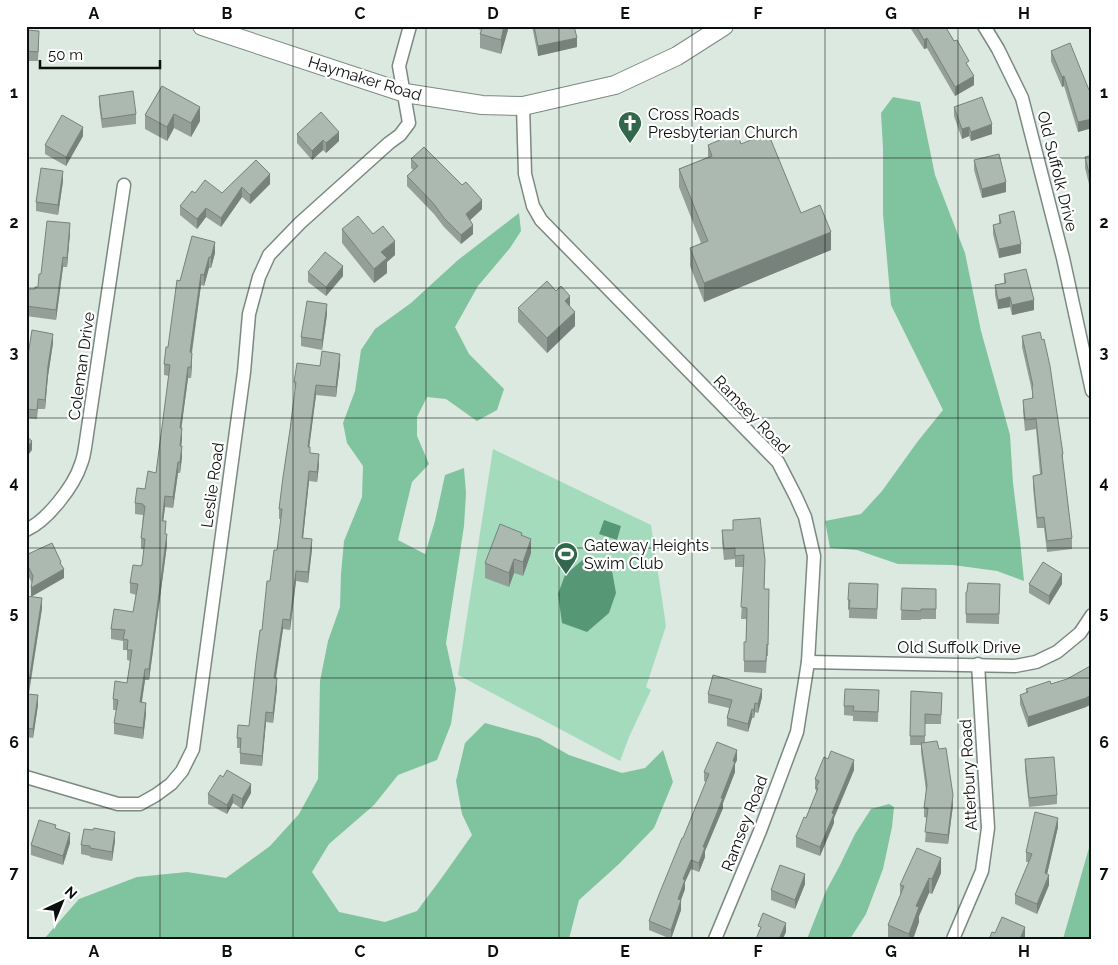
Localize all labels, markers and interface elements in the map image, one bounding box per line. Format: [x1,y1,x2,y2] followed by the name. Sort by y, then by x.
[89,4,100,23] text: A
[222,4,233,23] text: B
[355,4,366,23] text: C
[487,4,499,23] text: D
[620,4,630,23] text: E
[753,4,763,23] text: F
[885,4,897,23] text: G
[1018,4,1030,23] text: H
[40,38,160,70] scale bar
[48,46,83,64] text: 50 m
[306,52,424,105] street label: Haymaker Road
[10,83,18,102] text: 1
[1100,83,1108,102] text: 1
[648,105,798,142] place label: Cross Roads Presbyterian Church
[1033,109,1082,233] street label: Old Suffolk Drive
[617,110,643,144] church icon: Cross Roads Presbyterian Church
[9,213,19,232] text: 2
[1099,213,1109,232] text: 2
[64,311,99,421] street label: Coleman Drive
[10,343,19,362] text: 3
[1100,343,1109,362] text: 3
[710,371,794,457] street label: Ramsey Road
[197,441,228,529] street label: Leslie Road
[9,473,19,492] text: 4
[1099,473,1109,492] text: 4
[584,536,709,573] place label: Gateway Heights Swim Club
[553,541,579,575] sports icon: Gateway Heights Swim Club
[10,603,19,622] text: 5
[1100,603,1109,622] text: 5
[897,638,1021,657] street label: Old Suffolk Drive
[956,719,981,831] street label: Atterbury Road
[9,733,19,752] text: 6
[1099,733,1109,752] text: 6
[717,772,772,874] street label: Ramsey Road
[10,863,19,882] text: 7
[1100,863,1109,882] text: 7
[38,878,88,928] north arrow
[62,883,80,902] text: N
[89,942,100,961] text: A
[222,942,233,961] text: B
[355,942,366,961] text: C
[487,942,499,961] text: D
[620,942,630,961] text: E
[753,942,763,961] text: F
[885,942,897,961] text: G
[1018,942,1030,961] text: H

